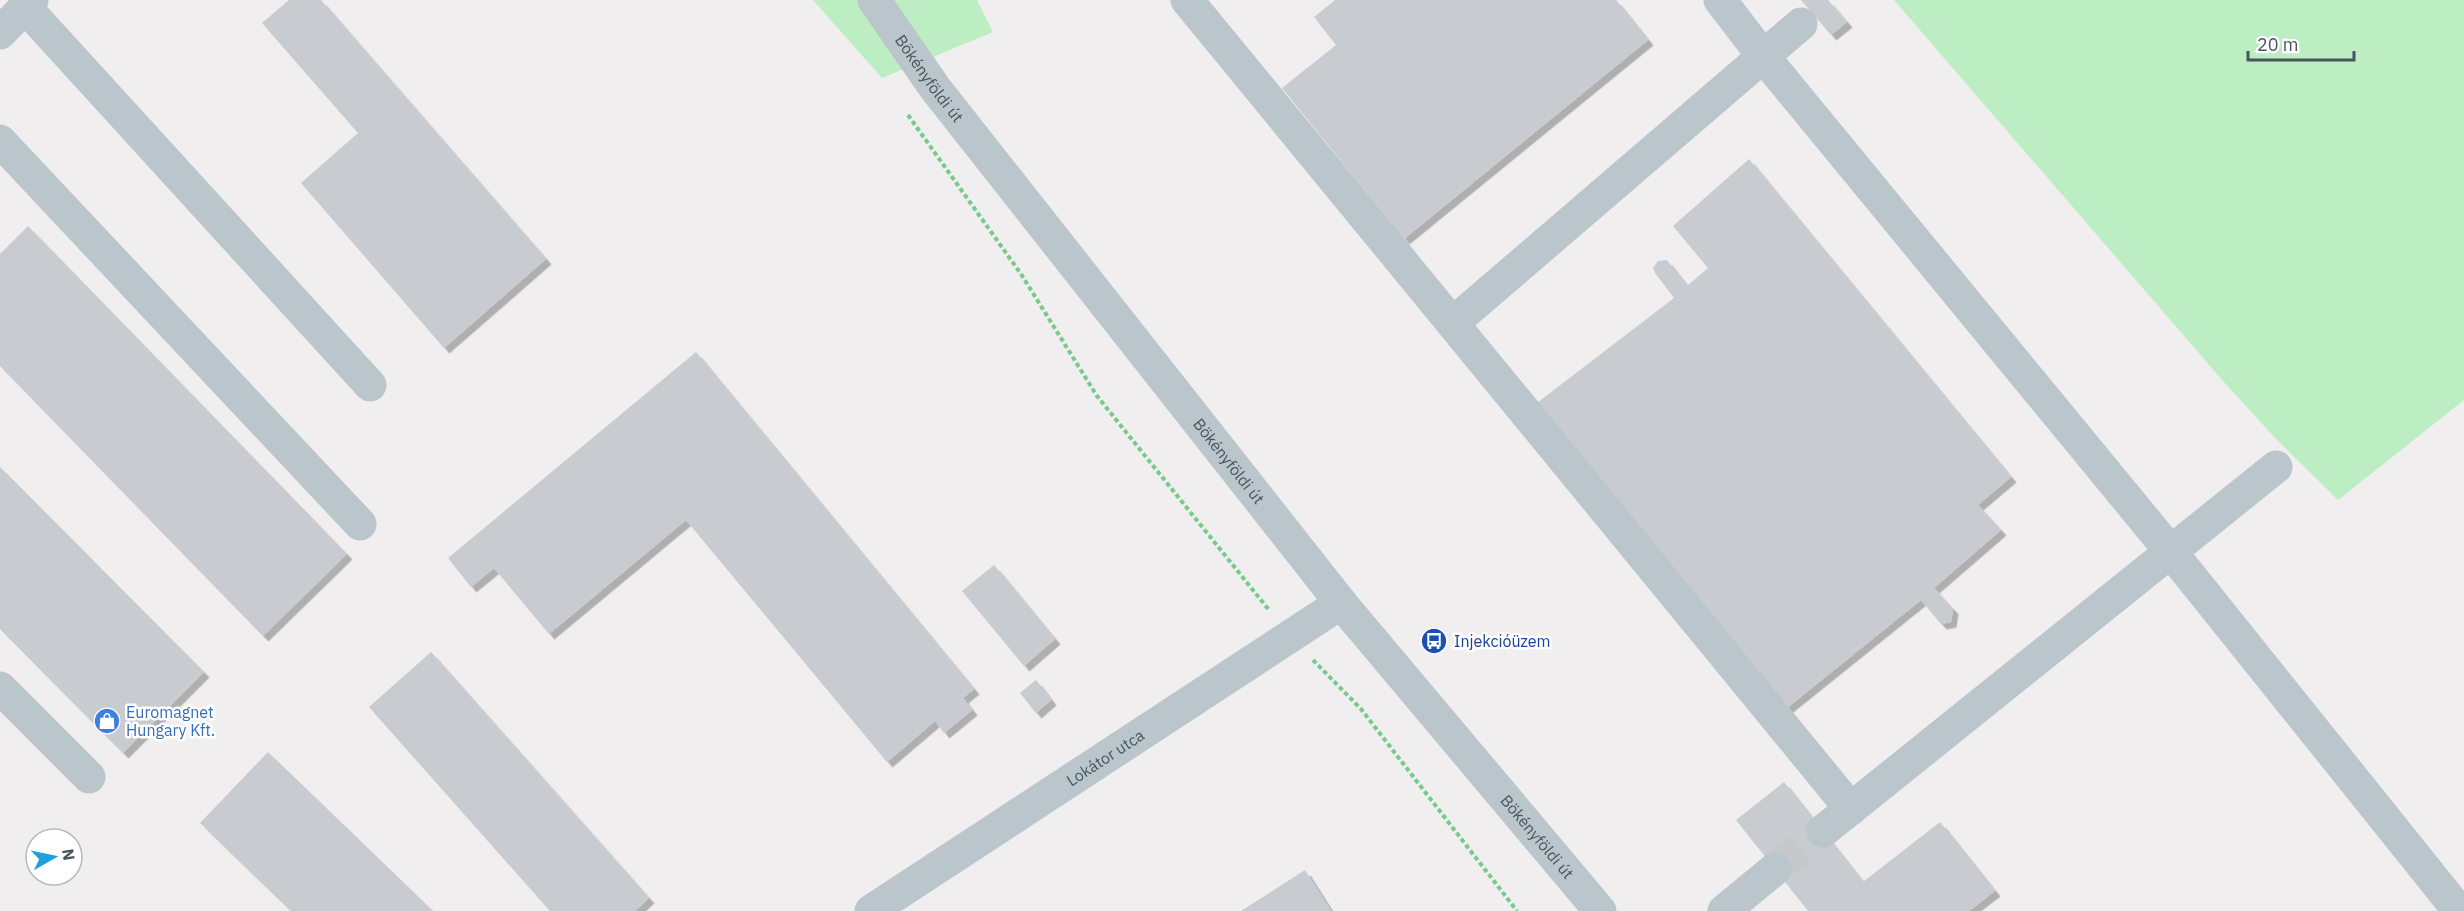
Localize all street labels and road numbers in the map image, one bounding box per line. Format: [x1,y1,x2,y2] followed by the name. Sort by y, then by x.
[891,31,968,126] street label: Bökényföldi út
[1189,414,1269,508] street label: Bökényföldi út
[1062,724,1148,790] street label: Lokátor utca
[1496,790,1578,883] street label: Bökényföldi út

